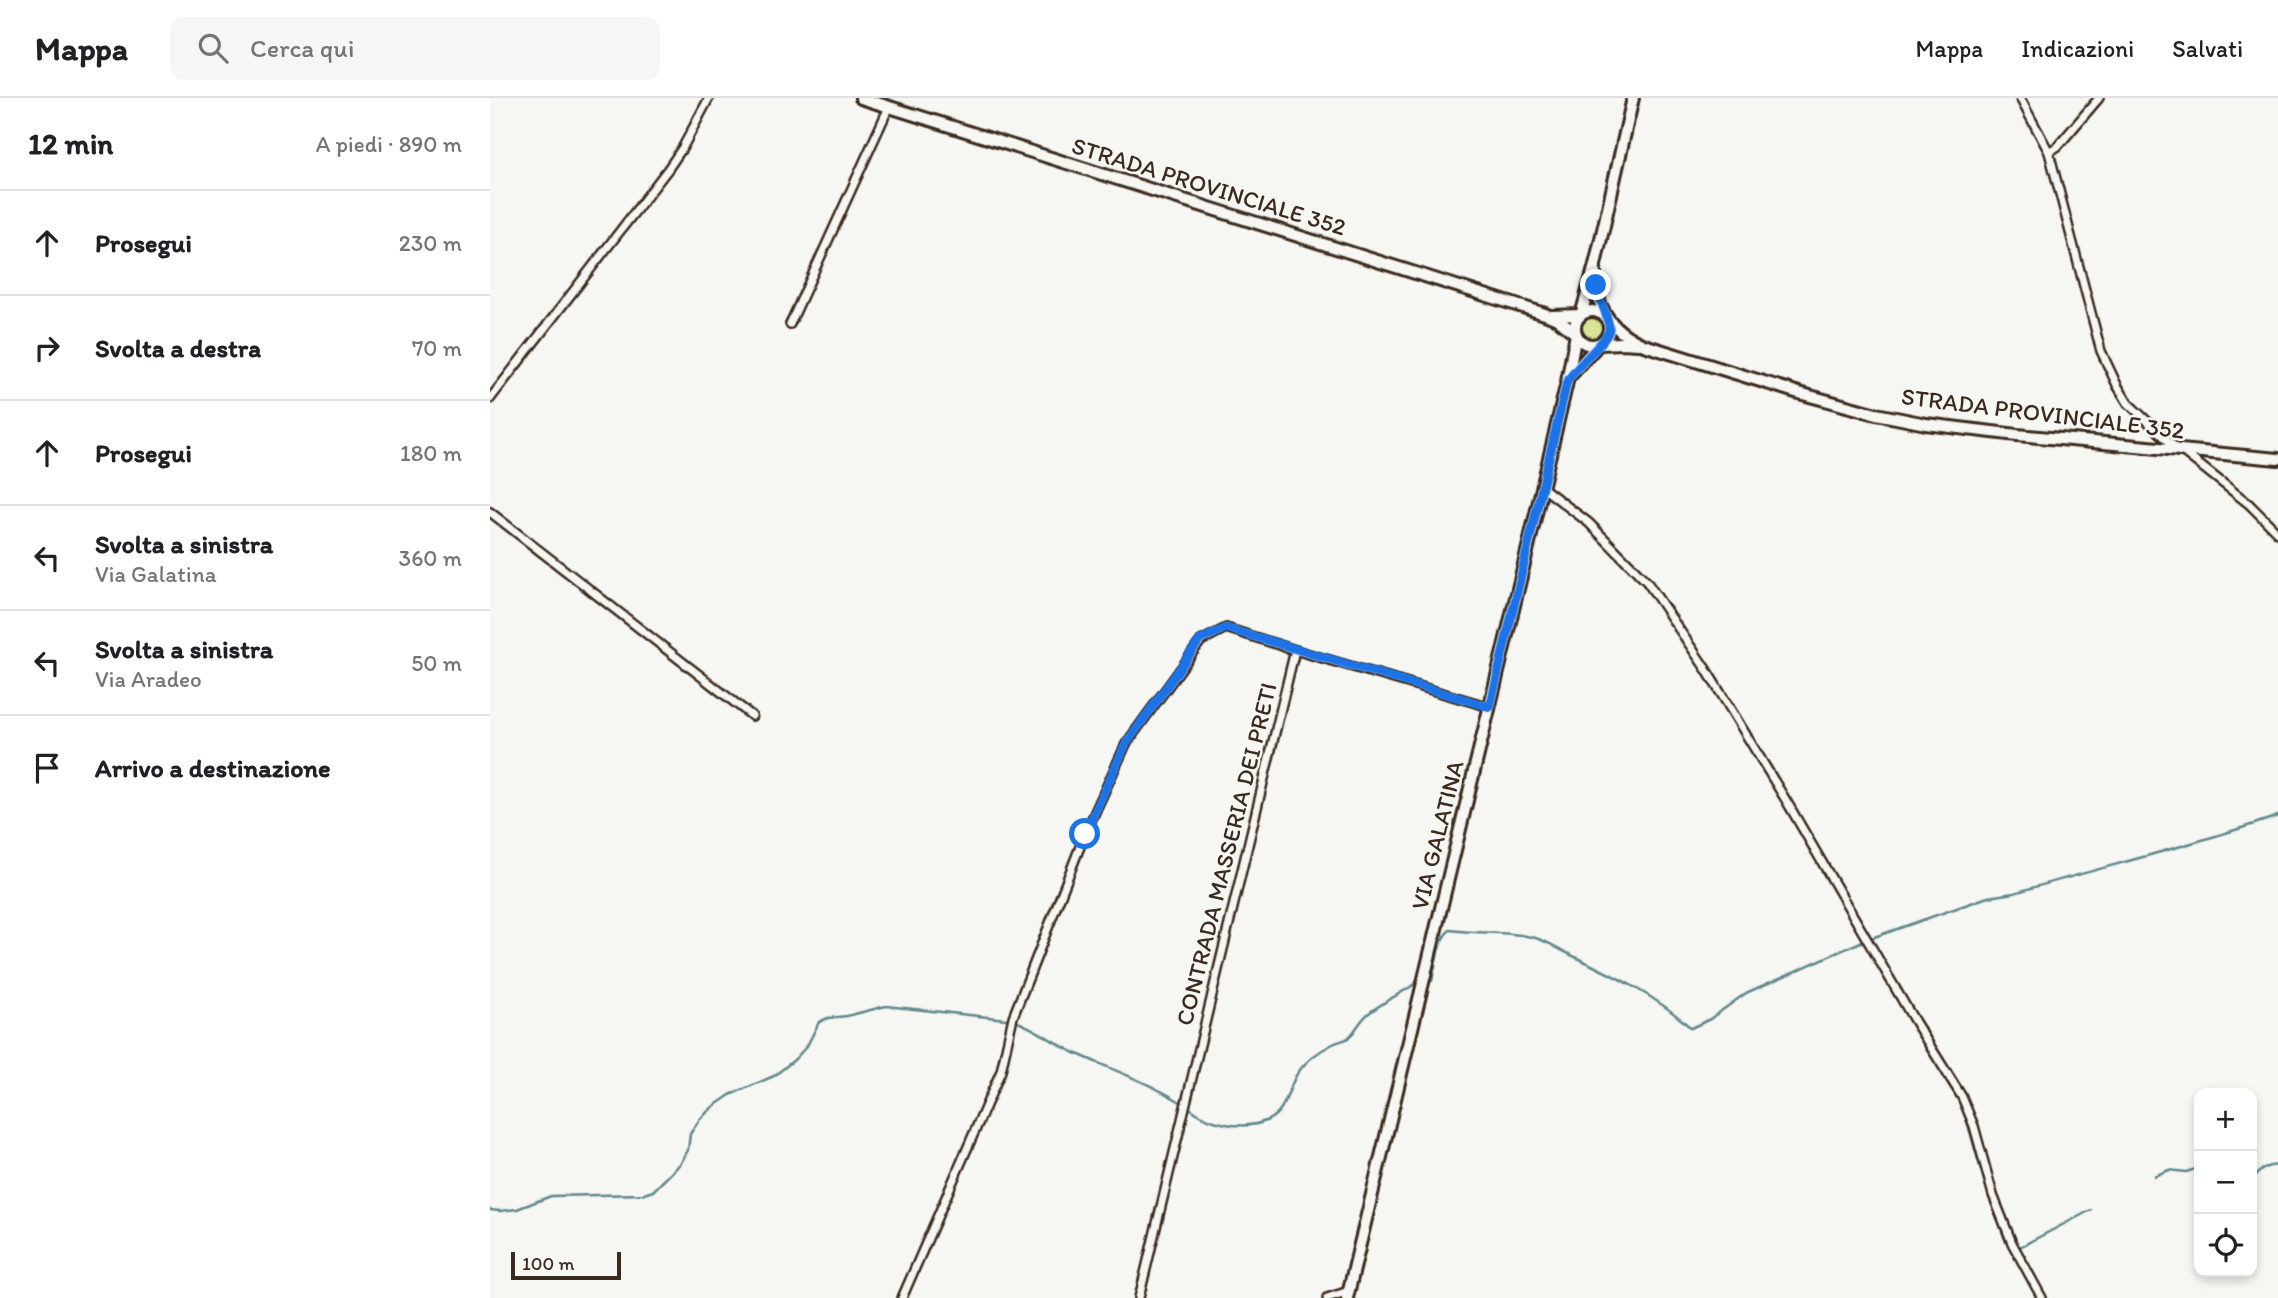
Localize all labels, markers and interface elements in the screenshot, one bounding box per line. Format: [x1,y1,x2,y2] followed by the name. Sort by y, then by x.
[170,17,660,80] search box
[35,29,128,68] text: Mappa
[194,29,232,67] icon: search
[250,32,354,64] text: Cerca qui
[1915,34,1983,63] text: Mappa
[2021,34,2134,63] text: Indicazioni
[2172,34,2243,63] text: Salvati
[28,125,113,162] text: 12 min
[316,130,462,158] text: A piedi · 890 m
[1069,130,1350,242] street label: STRADA PROVINCIALE 352
[28,224,66,262] icon: ahead
[95,227,192,259] text: Prosegui
[399,229,462,257] text: 230 m
[1580,269,1611,300] route end
[28,329,66,367] icon: right
[95,332,261,364] text: Svolta a destra
[412,334,462,362] text: 70 m
[1900,381,2187,445] street label: STRADA PROVINCIALE 352
[28,434,66,472] icon: ahead
[95,437,192,469] text: Prosegui
[400,439,462,467] text: 180 m
[95,528,273,560] text: Svolta a sinistra
[28,539,66,577] icon: left
[399,544,462,572] text: 360 m
[95,560,217,588] text: Via Galatina
[95,633,273,665] text: Svolta a sinistra
[28,644,66,682] icon: left
[411,649,462,677] text: 50 m
[95,665,202,693] text: Via Aradeo
[1169,680,1283,1028] street label: CONTRADA MASSERIA DEI PRETI
[28,749,66,787] icon: arrive
[95,752,331,784] text: Arrivo a destinazione
[1404,757,1470,913] street label: VIA GALATINA
[1069,818,1100,849] route start
[2194,1088,2257,1277] map controls
[2194,1088,2257,1151] button: +
[2194,1151,2257,1214] button: −
[2194,1214,2257,1277] button: locate
[511,1249,621,1281] scale bar
[522,1252,574,1275] text: 100 m

